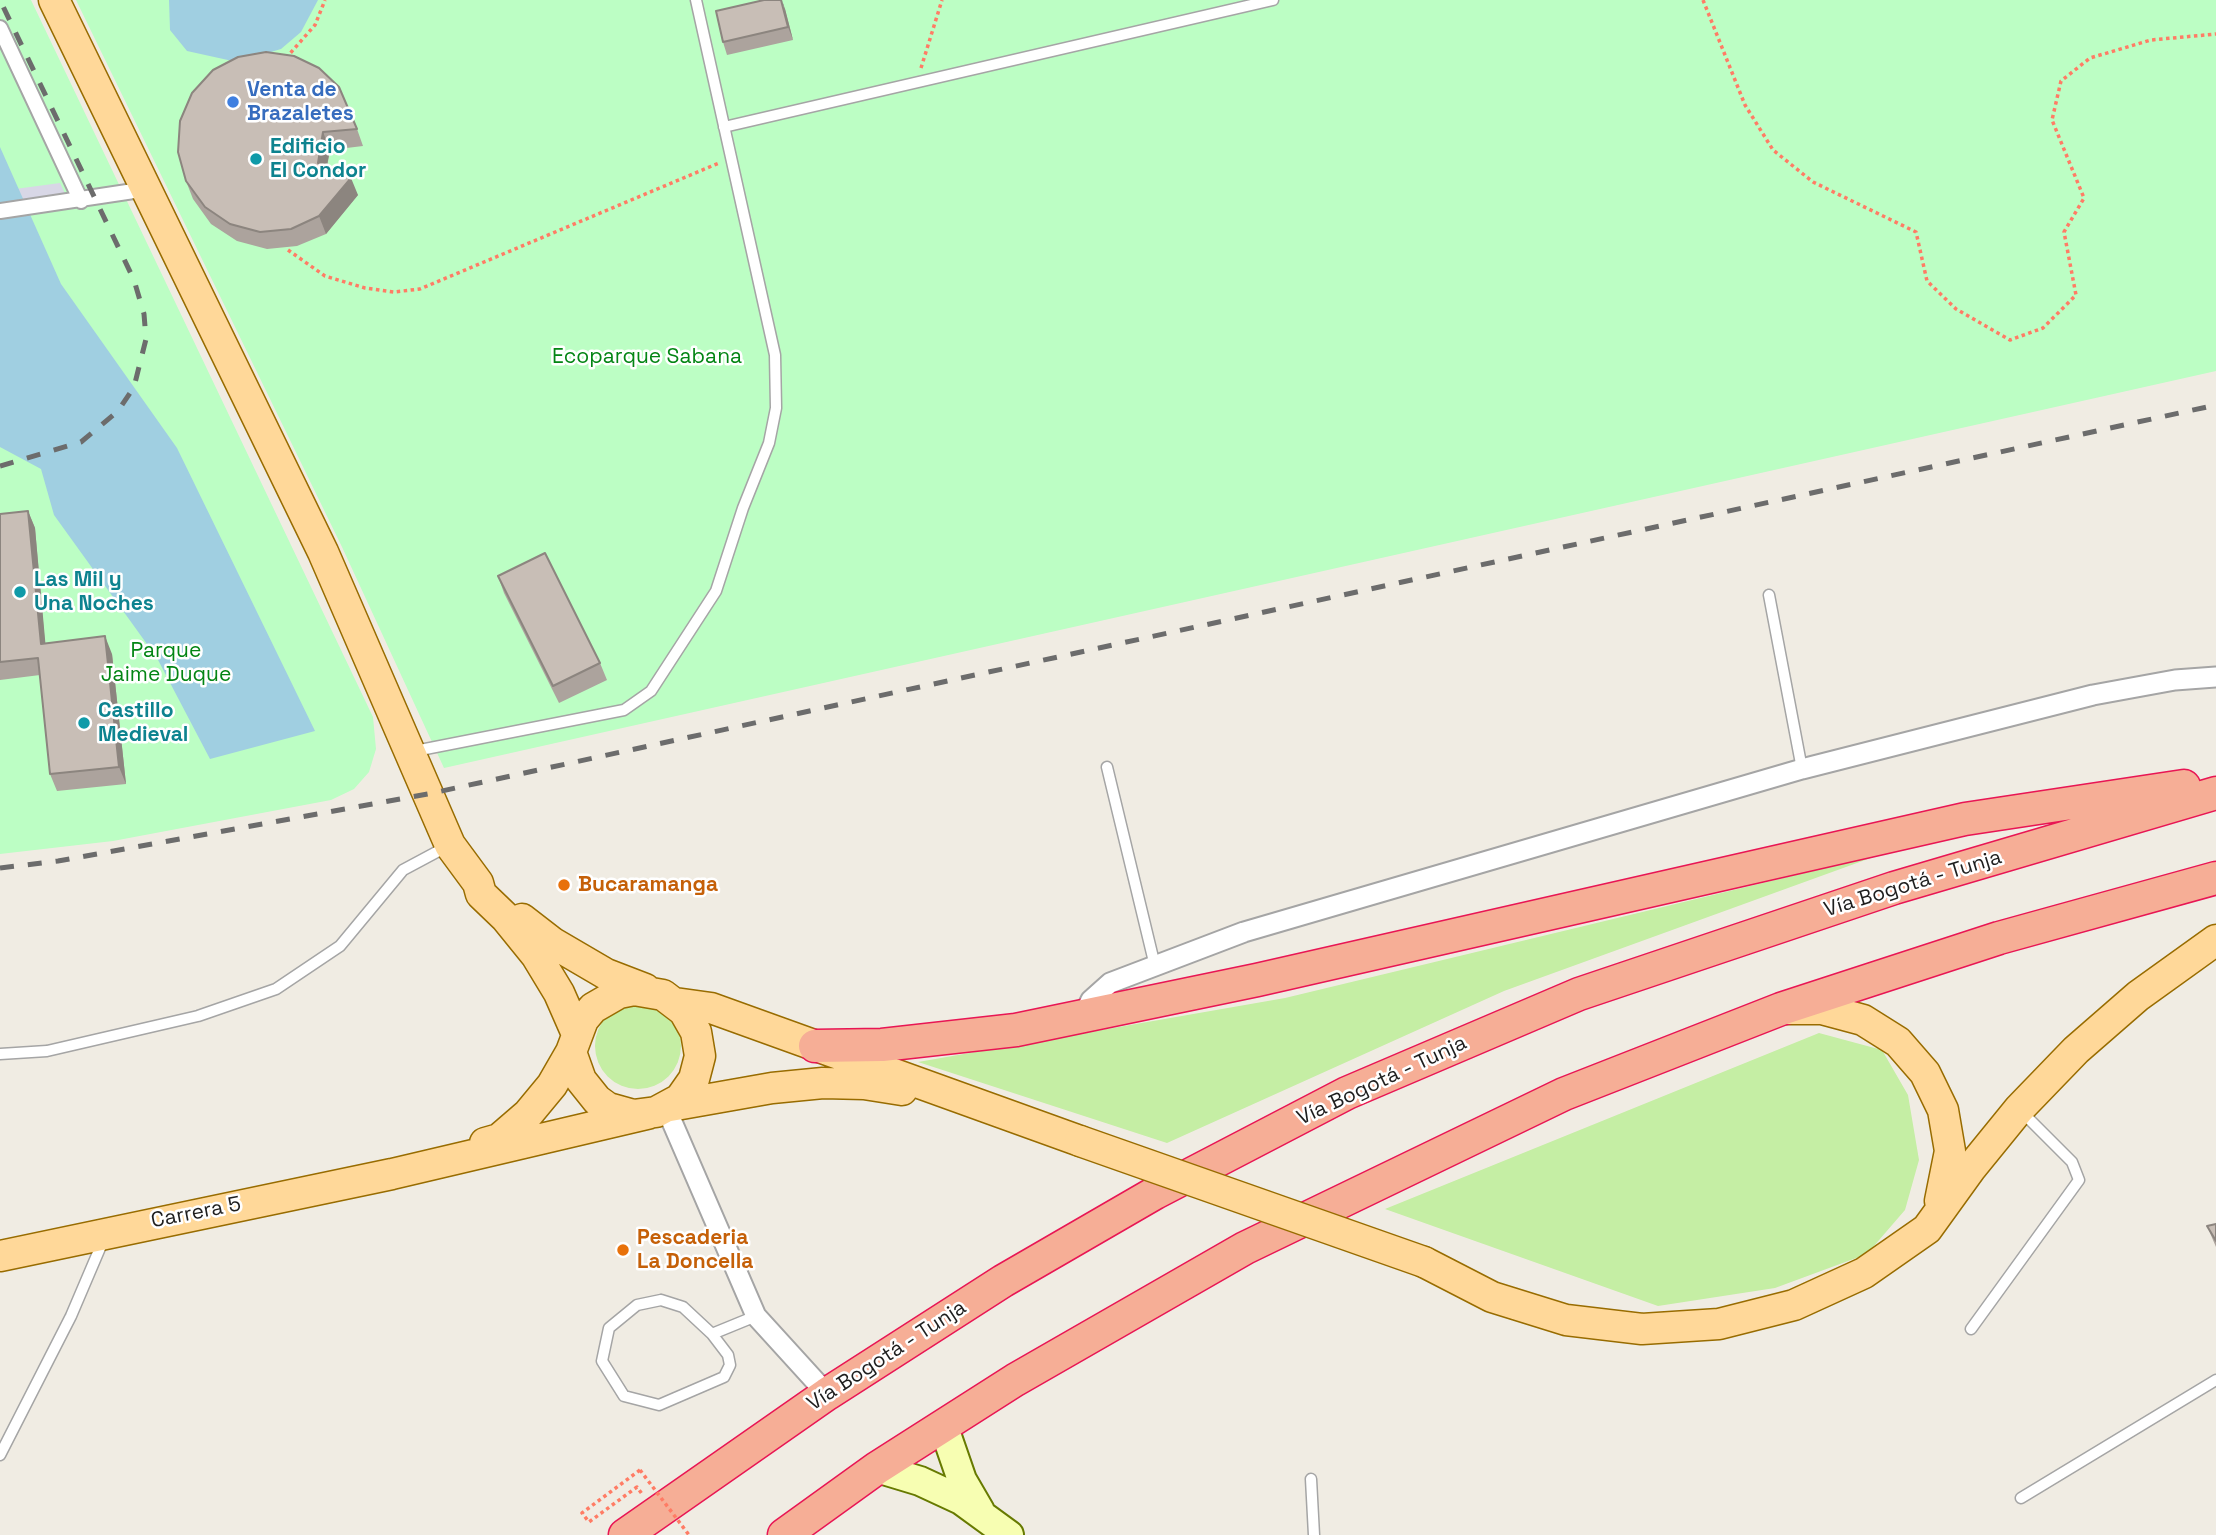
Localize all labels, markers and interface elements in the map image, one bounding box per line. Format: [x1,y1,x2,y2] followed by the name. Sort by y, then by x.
[247,77,354,127] place label: Venta de Brazaletes
[225,94,241,110] marker: Venta de Brazaletes
[270,134,366,184] place label: Edificio El Condor
[248,151,264,167] marker: Edificio El Condor
[552,344,742,370] park label: Ecoparque Sabana
[34,567,154,617] place label: Las Mil y Una Noches
[12,584,28,600] marker: Las Mil y Una Noches
[101,638,231,688] park label: Parque Jaime Duque
[98,698,188,748] place label: Castillo Medieval
[76,715,92,731] marker: Castillo Medieval
[1821,845,2005,923] street label: Vía Bogotá - Tunja
[578,872,718,898] place label: Bucaramanga
[556,877,572,893] marker: Bucaramanga
[1293,1031,1471,1131] street label: Vía Bogotá - Tunja
[149,1192,243,1234] street label: Carrera 5
[637,1225,753,1275] place label: Pescaderia La Doncella
[615,1242,631,1258] marker: Pescaderia La Doncella
[803,1295,971,1417] street label: Vía Bogotá - Tunja

